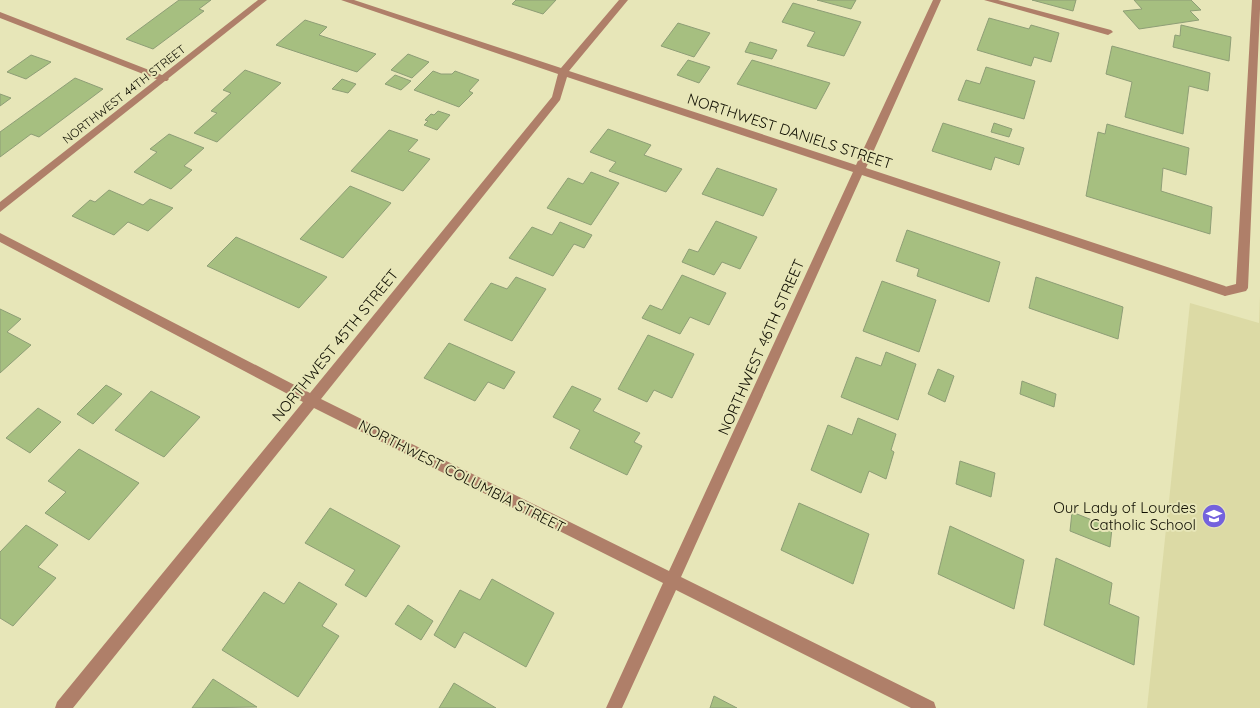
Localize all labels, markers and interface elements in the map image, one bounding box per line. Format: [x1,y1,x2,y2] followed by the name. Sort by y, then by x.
[59,41,189,147] street label: NORTHWEST 44TH STREET
[685,89,895,173] street label: NORTHWEST DANIELS STREET
[714,256,808,438] street label: NORTHWEST 46TH STREET
[268,265,402,425] street label: NORTHWEST 45TH STREET
[355,415,569,537] street label: NORTHWEST COLUMBIA STREET
[1053,498,1196,534] place label: Our Lady of Lourdes Catholic School
[1201,503,1227,529] school or university icon: Our Lady of Lourdes Catholic School

